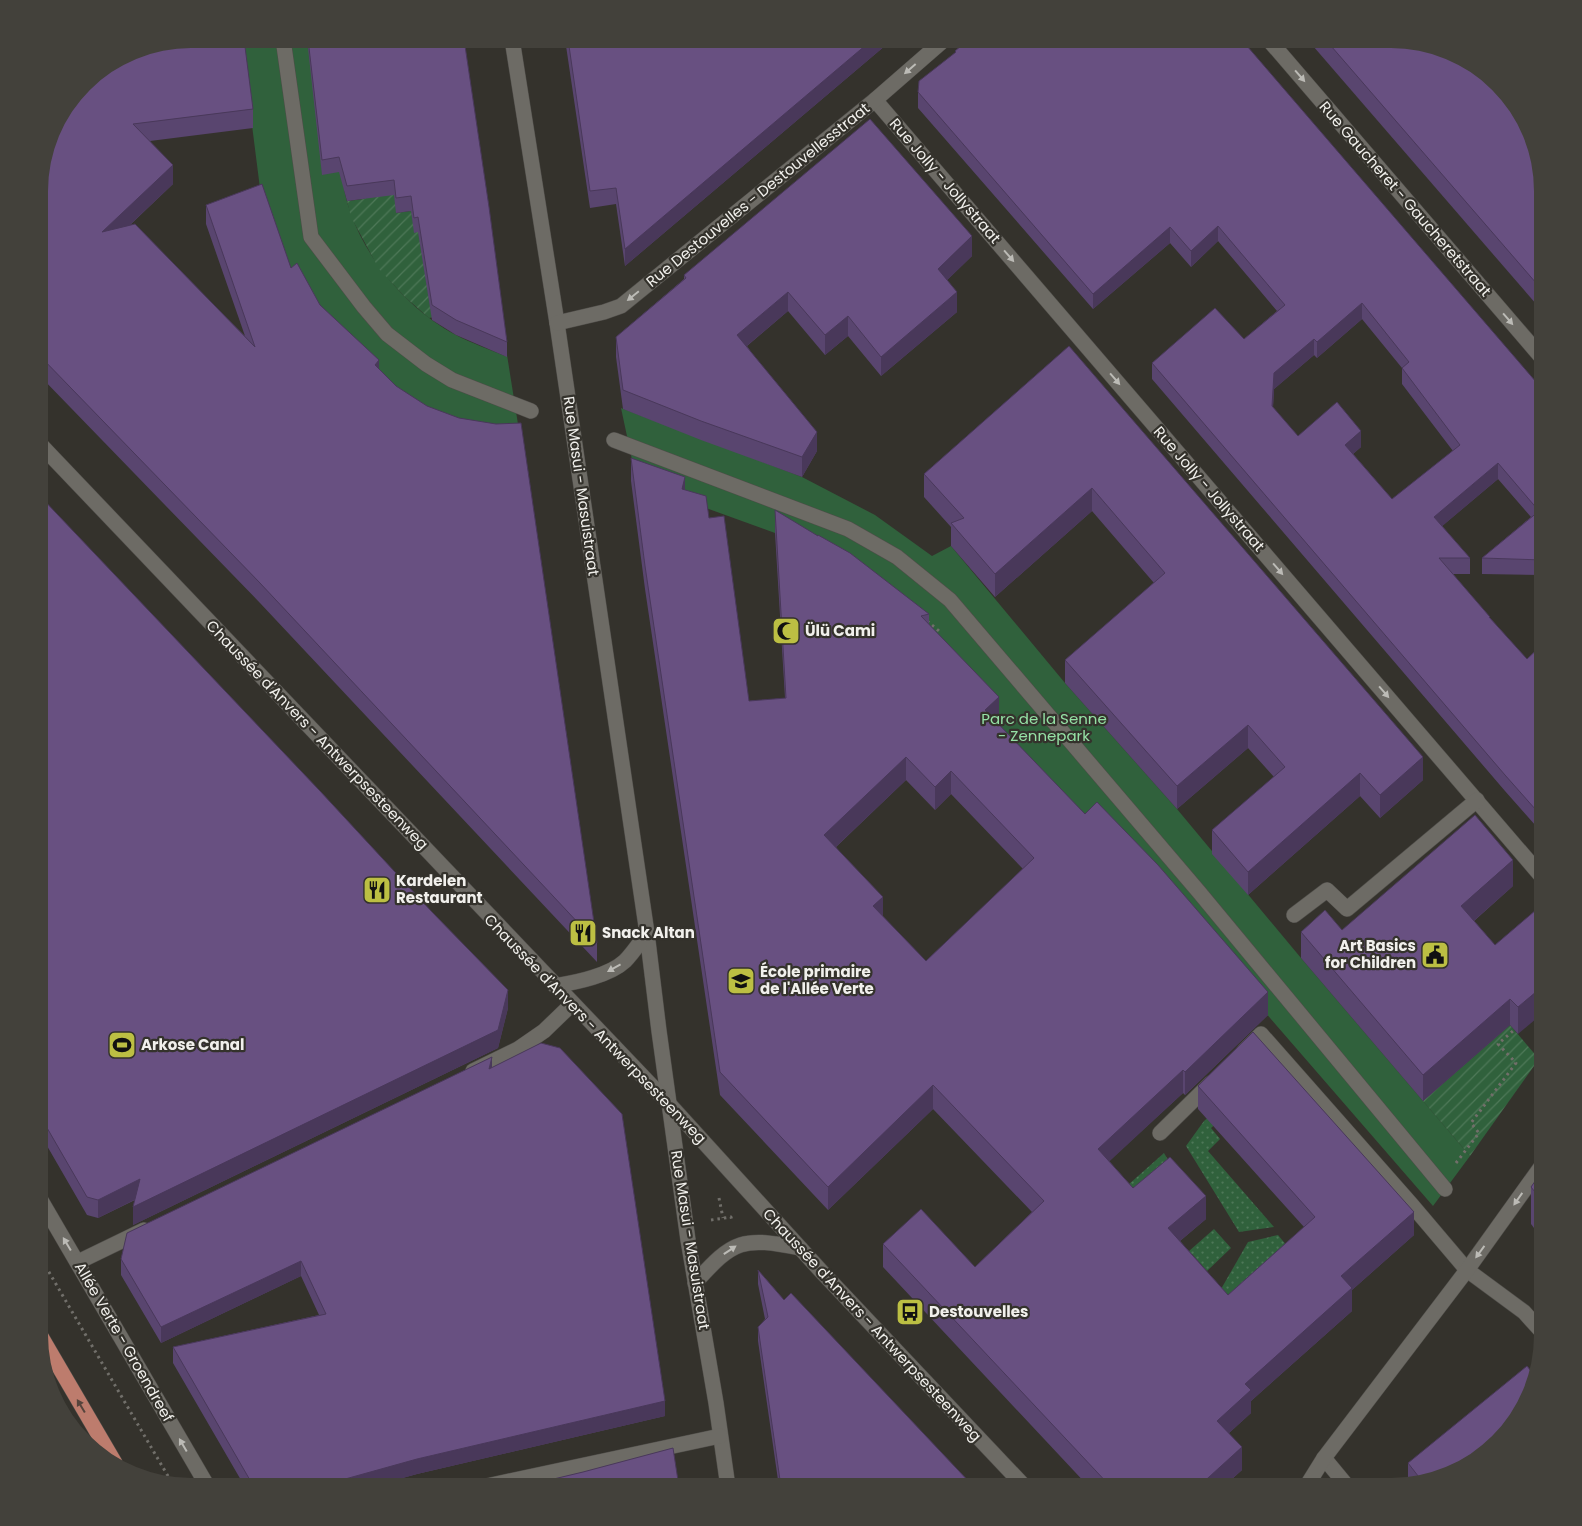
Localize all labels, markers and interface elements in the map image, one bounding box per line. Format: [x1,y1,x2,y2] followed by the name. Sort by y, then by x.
[903,64,916,75] one-way arrow
[1294,69,1305,82] one-way arrow
[1315,97,1496,301] street label: Rue Gaucheret - Gaucheretstraat
[641,98,874,292] street label: Rue Destouvelles - Destouvellesstraat
[885,114,1006,248] street label: Rue Jolly - Jollystraat
[1004,249,1015,262] one-way arrow
[627,291,640,302] one-way arrow
[1502,312,1514,324] one-way arrow
[1110,372,1121,385] one-way arrow
[558,395,605,577] street label: Rue Masui - Masuistraat
[1149,422,1270,556] street label: Rue Jolly - Jollystraat
[1272,562,1284,574] one-way arrow
[202,615,433,854] street label: Chaussée d'Anvers - Antwerpsesteenweg
[771,616,801,646] mosque icon: Ülü Cami
[805,620,875,641] place label: Ülü Cami
[1378,686,1389,698] one-way arrow
[981,708,1107,746] park label: Parc de la Senne - Zennepark
[396,870,483,908] place label: Kardelen Restaurant
[362,875,392,905] restaurant icon: Kardelen Restaurant
[480,909,711,1148] street label: Chaussée d'Anvers - Antwerpsesteenweg
[568,918,598,948] restaurant icon: Snack Altan
[602,922,695,943] place label: Snack Altan
[1325,935,1416,973] place label: Art Basics for Children
[1420,940,1450,970] public building icon: Art Basics for Children
[760,961,874,999] place label: École primaire de l'Allée Verte
[607,963,620,972] one-way arrow
[726,966,756,996] school or university icon: École primaire de l'Allée Verte
[107,1030,137,1060] sports icon: Arkose Canal
[141,1034,244,1055] place label: Arkose Canal
[666,1149,715,1331] street label: Rue Masui - Masuistraat
[1513,1192,1523,1206] one-way arrow
[758,1204,986,1446] street label: Chaussée d'Anvers - Antwerpsesteenweg
[63,1237,72,1250] one-way arrow
[724,1245,737,1255] one-way arrow
[1475,1245,1485,1259] one-way arrow
[70,1258,179,1426] street label: Allée Verte - Groendreef
[895,1297,925,1327] bus stop icon: Destouvelles
[929,1301,1028,1322] place label: Destouvelles
[77,1399,85,1413] one-way arrow
[179,1438,188,1452] one-way arrow

